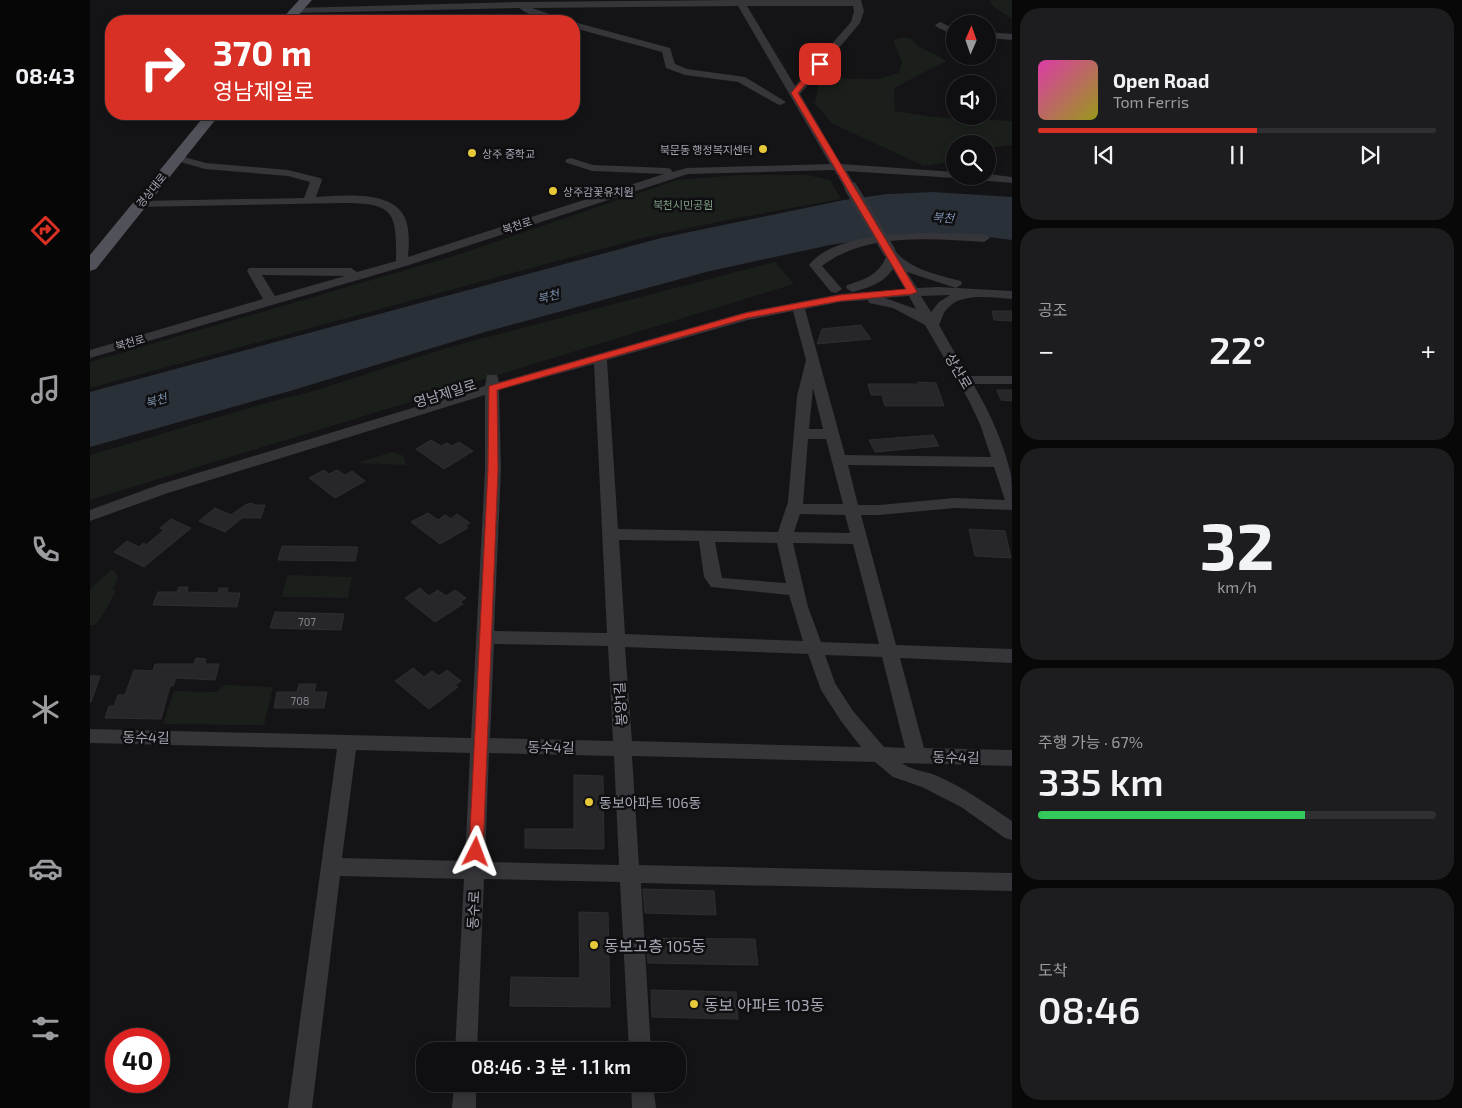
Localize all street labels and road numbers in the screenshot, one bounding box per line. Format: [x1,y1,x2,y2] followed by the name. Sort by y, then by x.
[133,170,169,210] street label: 경상대로
[501,214,533,236] street label: 북천로
[114,332,146,352] street label: 북천로
[942,350,976,392] street label: 상산로
[412,375,478,411] street label: 영남제일로
[610,681,630,727] street label: 봉양1길
[122,728,170,746] street label: 동수4길
[527,738,575,756] street label: 동수4길
[932,748,980,766] street label: 동수4길
[464,890,483,930] street label: 동수로

